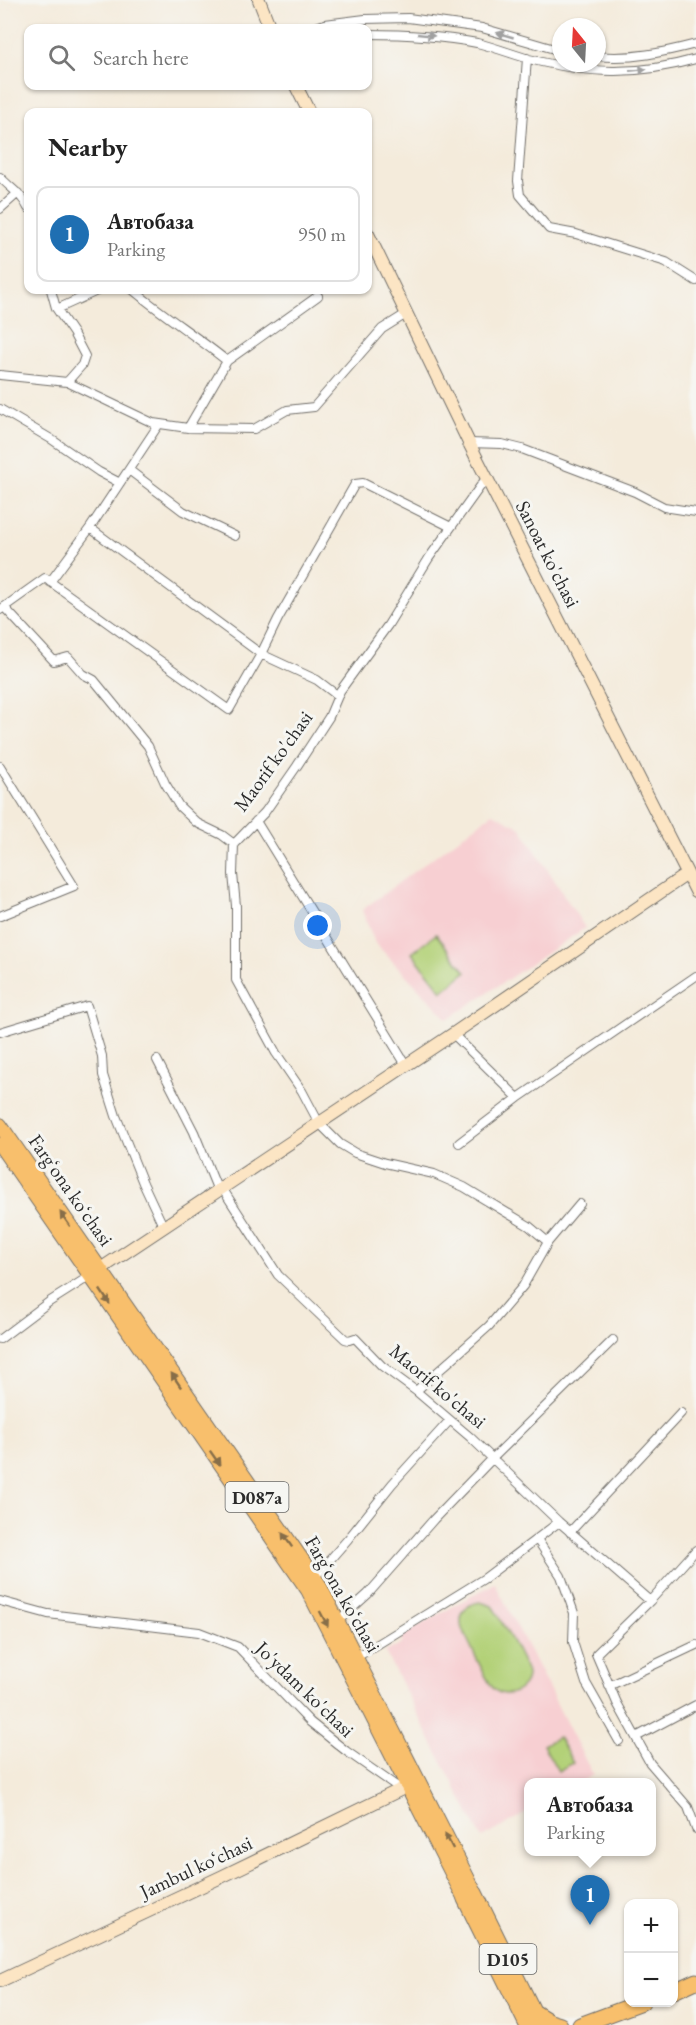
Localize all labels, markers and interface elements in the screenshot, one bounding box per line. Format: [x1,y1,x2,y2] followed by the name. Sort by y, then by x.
[552,18,606,72] north arrow
[24,24,372,90] search box
[416,30,435,40] one-way arrow
[496,30,514,39] one-way arrow
[45,41,78,74] icon: search
[93,43,188,72] text: Search here
[628,66,647,75] one-way arrow
[48,130,128,164] text: Nearby
[107,207,194,236] text: Автобаза
[64,221,75,247] text: 1
[298,221,346,247] text: 950 m
[107,236,165,262] text: Parking
[510,496,586,612] street label: Sanoat ko'chasi
[228,705,318,817] street label: Maorif ko'chasi
[303,911,332,940] your location
[23,1129,119,1251] street label: Fargʻona koʻchasi
[59,1212,71,1228] one-way arrow
[99,1289,111,1305] one-way arrow
[384,1338,492,1434] street label: Maorif ko'chasi
[171,1372,182,1388] one-way arrow
[209,1449,221,1465] one-way arrow
[226,1482,288,1512] road number: D087a
[299,1531,387,1657] street label: Fargʻona koʻchasi
[281,1532,293,1548] one-way arrow
[319,1611,329,1628] one-way arrow
[249,1634,360,1743] street label: Jo'ydam ko'chasi
[524,1778,656,1856] popup
[547,1790,633,1819] text: Автобаза
[547,1819,605,1845] text: Parking
[134,1830,256,1905] street label: Jambul koʻchasi
[444,1832,454,1849] one-way arrow
[570,1876,610,1925] pin: 1
[624,1899,678,2007] map controls
[624,1899,678,1953] button: +
[480,1944,536,1974] road number: D105
[624,1953,678,2007] button: −

